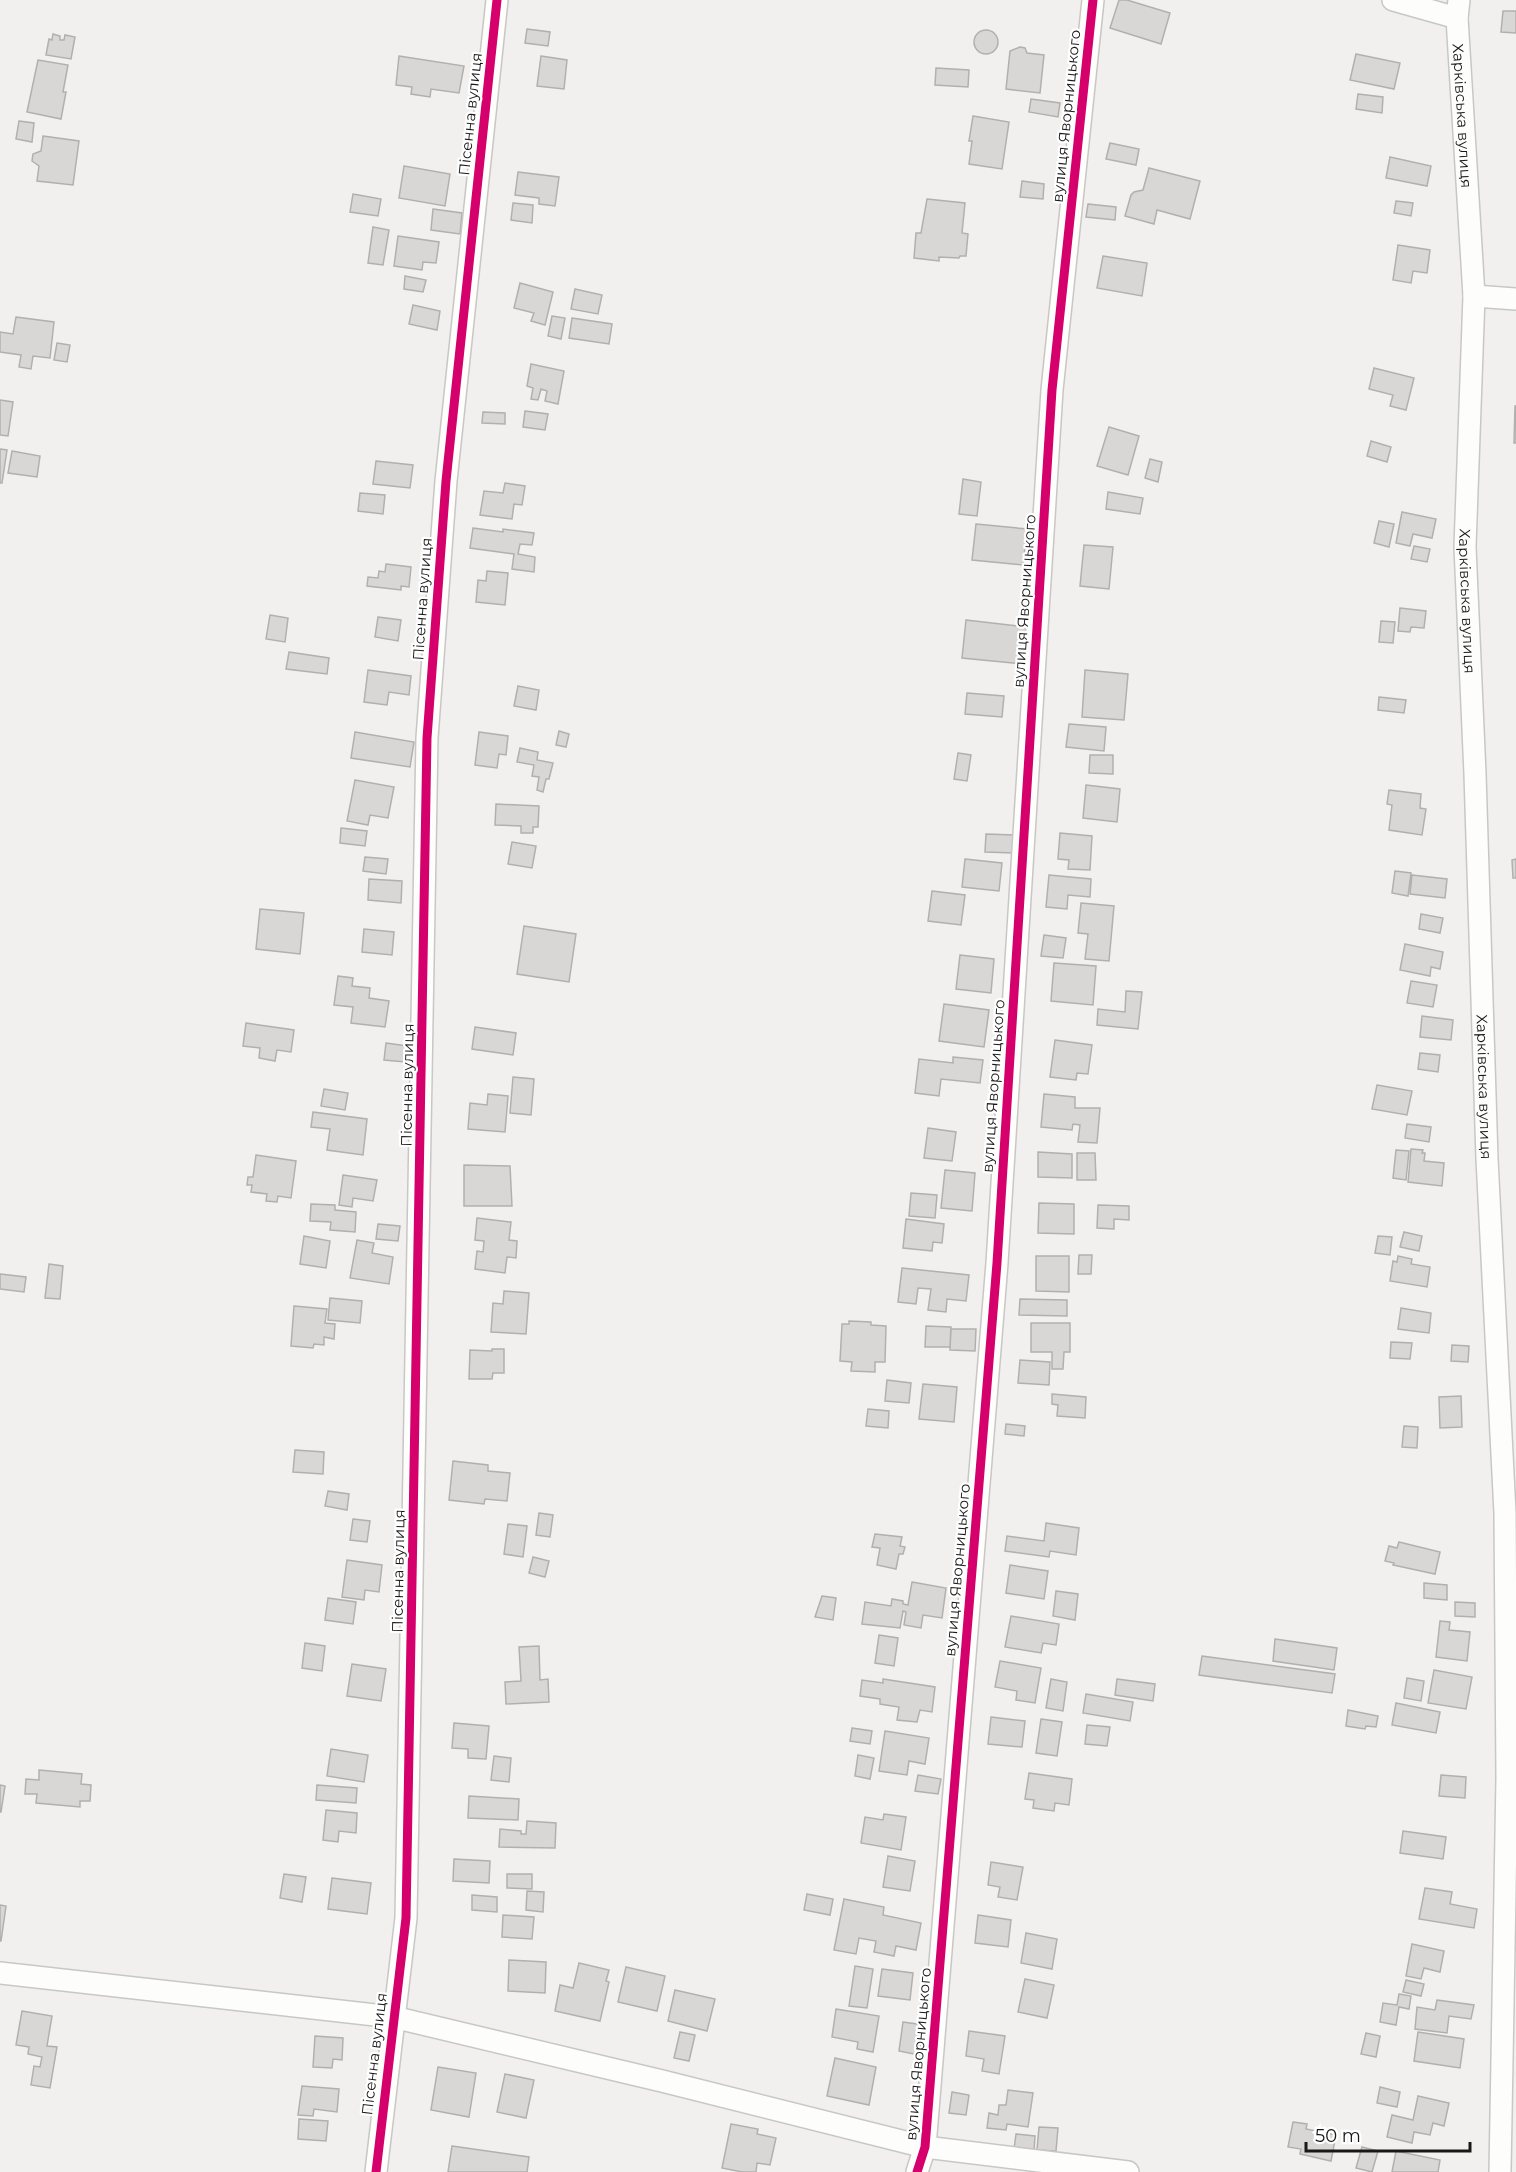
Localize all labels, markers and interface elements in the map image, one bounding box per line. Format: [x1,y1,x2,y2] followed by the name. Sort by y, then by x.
[1047,29,1085,203] street label: вулиця Яворницького
[1449,43,1477,189] street label: Харківська вулиця
[454,52,486,176] street label: Пісенна вулиця
[1008,514,1040,688] street label: вулиця Яворницького
[1456,528,1480,674] street label: Харківська вулиця
[408,537,436,661] street label: Пісенна вулиця
[977,999,1009,1173] street label: вулиця Яворницького
[1473,1014,1497,1160] street label: Харківська вулиця
[396,1023,418,1147] street label: Пісенна вулиця
[940,1483,974,1657] street label: вулиця Яворницького
[387,1509,409,1633] street label: Пісенна вулиця
[901,1967,935,2141] street label: вулиця Яворницького
[357,1992,391,2116] street label: Пісенна вулиця
[1306,2115,1470,2153] scale bar
[1315,2125,1361,2147] text: 50 m

